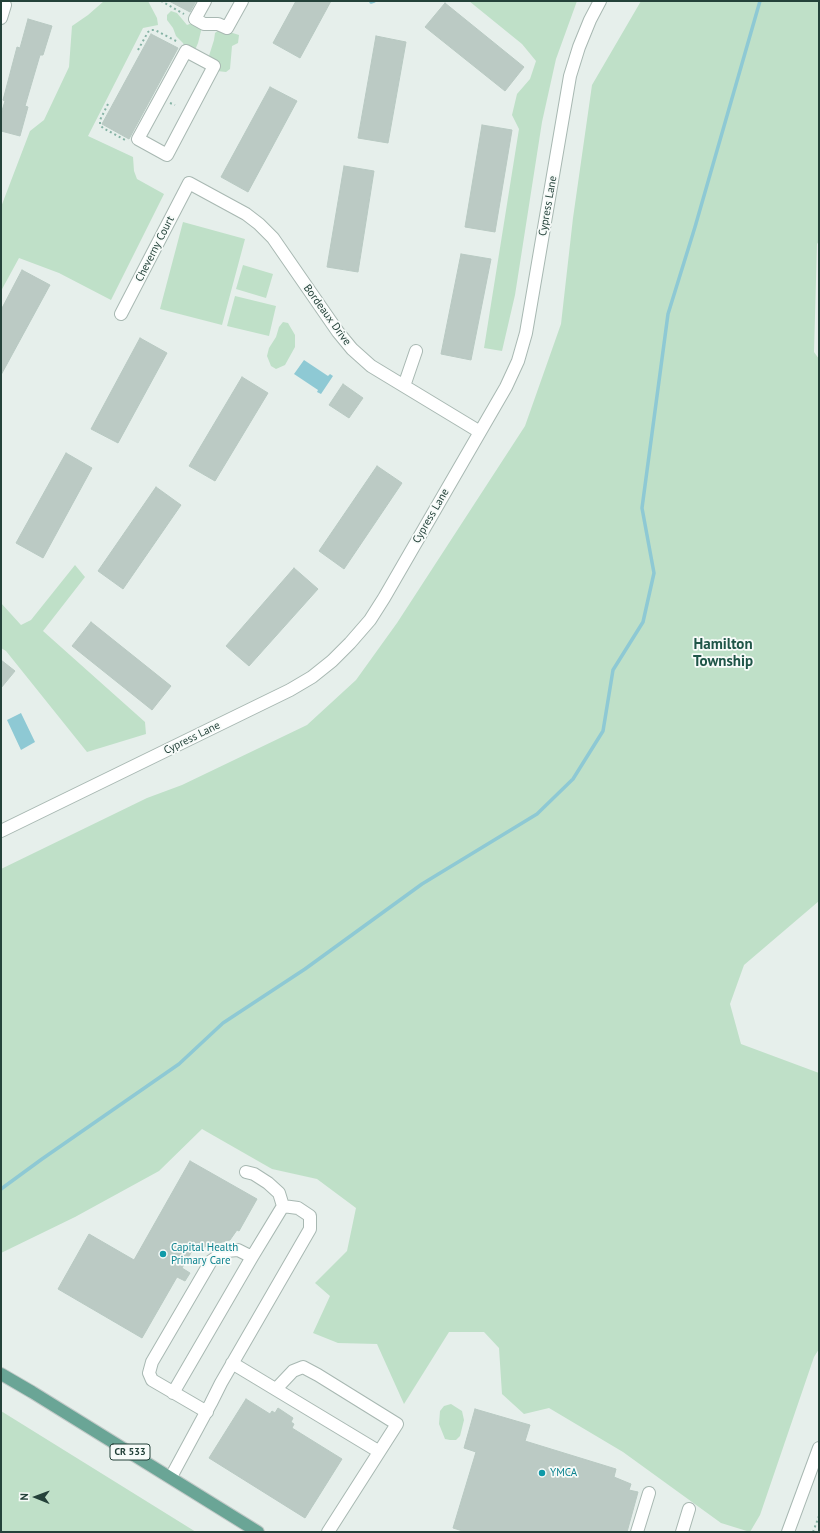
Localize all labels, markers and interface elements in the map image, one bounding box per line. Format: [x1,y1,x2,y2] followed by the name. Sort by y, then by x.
[536,175,560,237] street label: Cypress Lane
[133,214,177,284] street label: Cheverny Court
[300,282,354,348] street label: Bordeaux Drive
[410,486,452,546] street label: Cypress Lane
[693,636,753,671] district label: Hamilton Township
[162,719,222,757] street label: Cypress Lane
[171,1241,238,1267] place label: Capital Health Primary Care
[158,1249,168,1259] marker: Capital Health Primary Care
[110,1444,150,1460] road number: CR 533
[550,1466,577,1480] place label: YMCA
[537,1468,547,1478] marker: YMCA
[16,1477,56,1517] north arrow
[17,1493,31,1501] text: N

